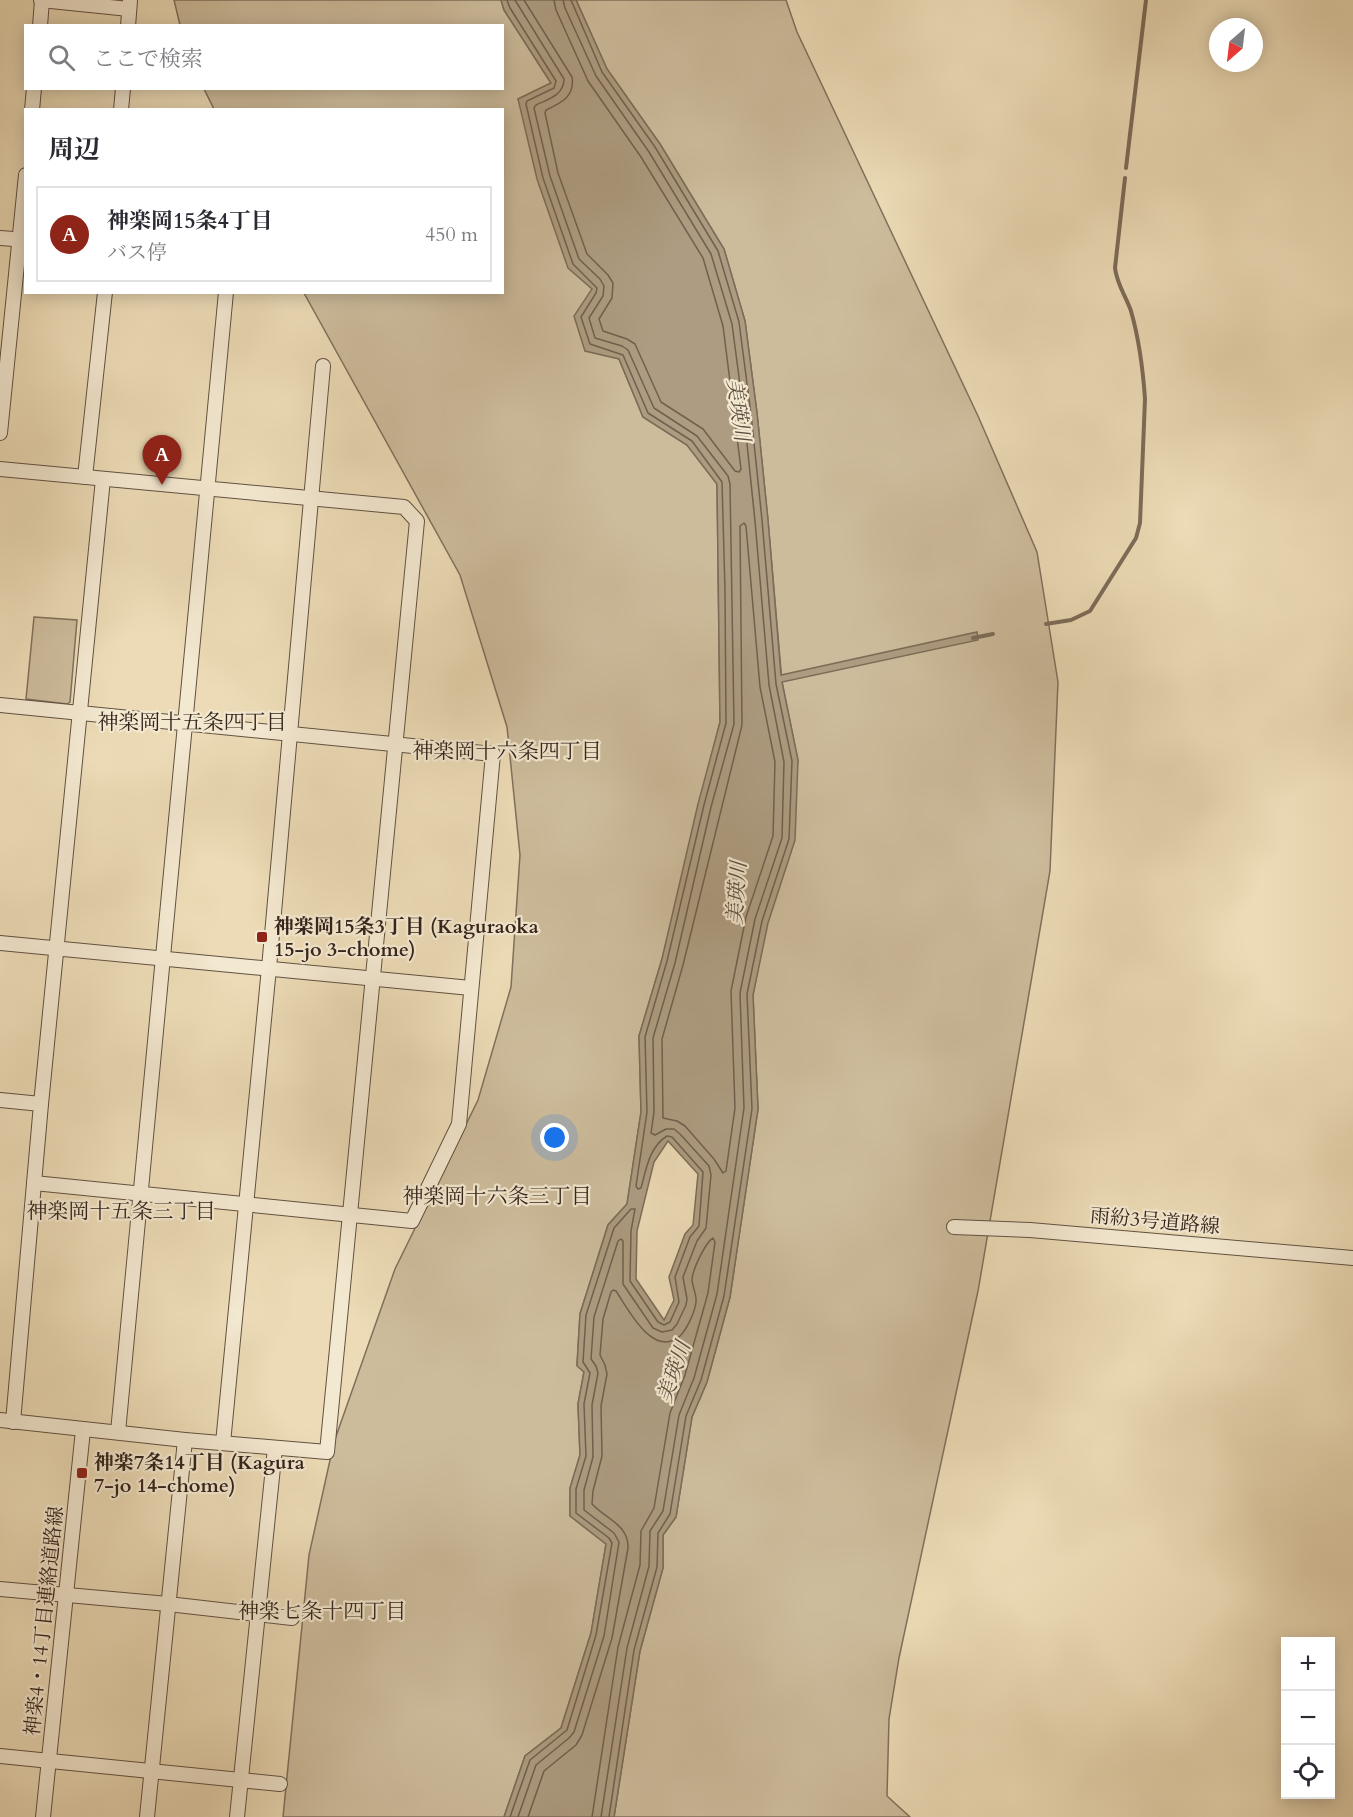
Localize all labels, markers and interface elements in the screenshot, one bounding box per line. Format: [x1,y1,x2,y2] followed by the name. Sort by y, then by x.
[1209,18,1263,72] north arrow
[24,24,504,90] search box
[45,41,78,74] icon: search
[93,44,203,74] text: ここで検索
[48,132,100,167] text: 周辺
[107,206,273,236] text: 神楽岡15条4丁目
[62,221,77,248] text: A
[425,221,478,248] text: 450 m
[107,239,167,266] text: バス停
[719,377,757,445] water label: 美瑛川
[142,436,182,485] pin: A
[98,708,287,737] district label: 神楽岡十五条四丁目
[413,737,602,766] district label: 神楽岡十六条四丁目
[720,859,754,925] water label: 美瑛川
[274,913,539,963] place label: 神楽岡15条3丁目 (Kaguraoka 15-jo 3-chome)
[255,930,269,944] marker: 神楽岡15条3丁目 (Kaguraoka 15-jo 3-chome)
[540,1123,569,1152] your location
[403,1182,592,1211] district label: 神楽岡十六条三丁目
[27,1197,216,1226] district label: 神楽岡十五条三丁目
[1089,1202,1221,1240] street label: 雨紛3号道路線
[650,1336,699,1407] water label: 美瑛川
[94,1449,305,1499] place label: 神楽7条14丁目 (Kagura 7-jo 14-chome)
[75,1466,89,1480] marker: 神楽7条14丁目 (Kagura 7-jo 14-chome)
[19,1505,69,1737] street label: 神楽4・14丁目連絡道路線
[238,1597,406,1626] district label: 神楽七条十四丁目
[1281,1637,1335,1799] map controls
[1281,1637,1335,1691] button: +
[1281,1691,1335,1745] button: −
[1281,1745,1335,1799] button: locate

